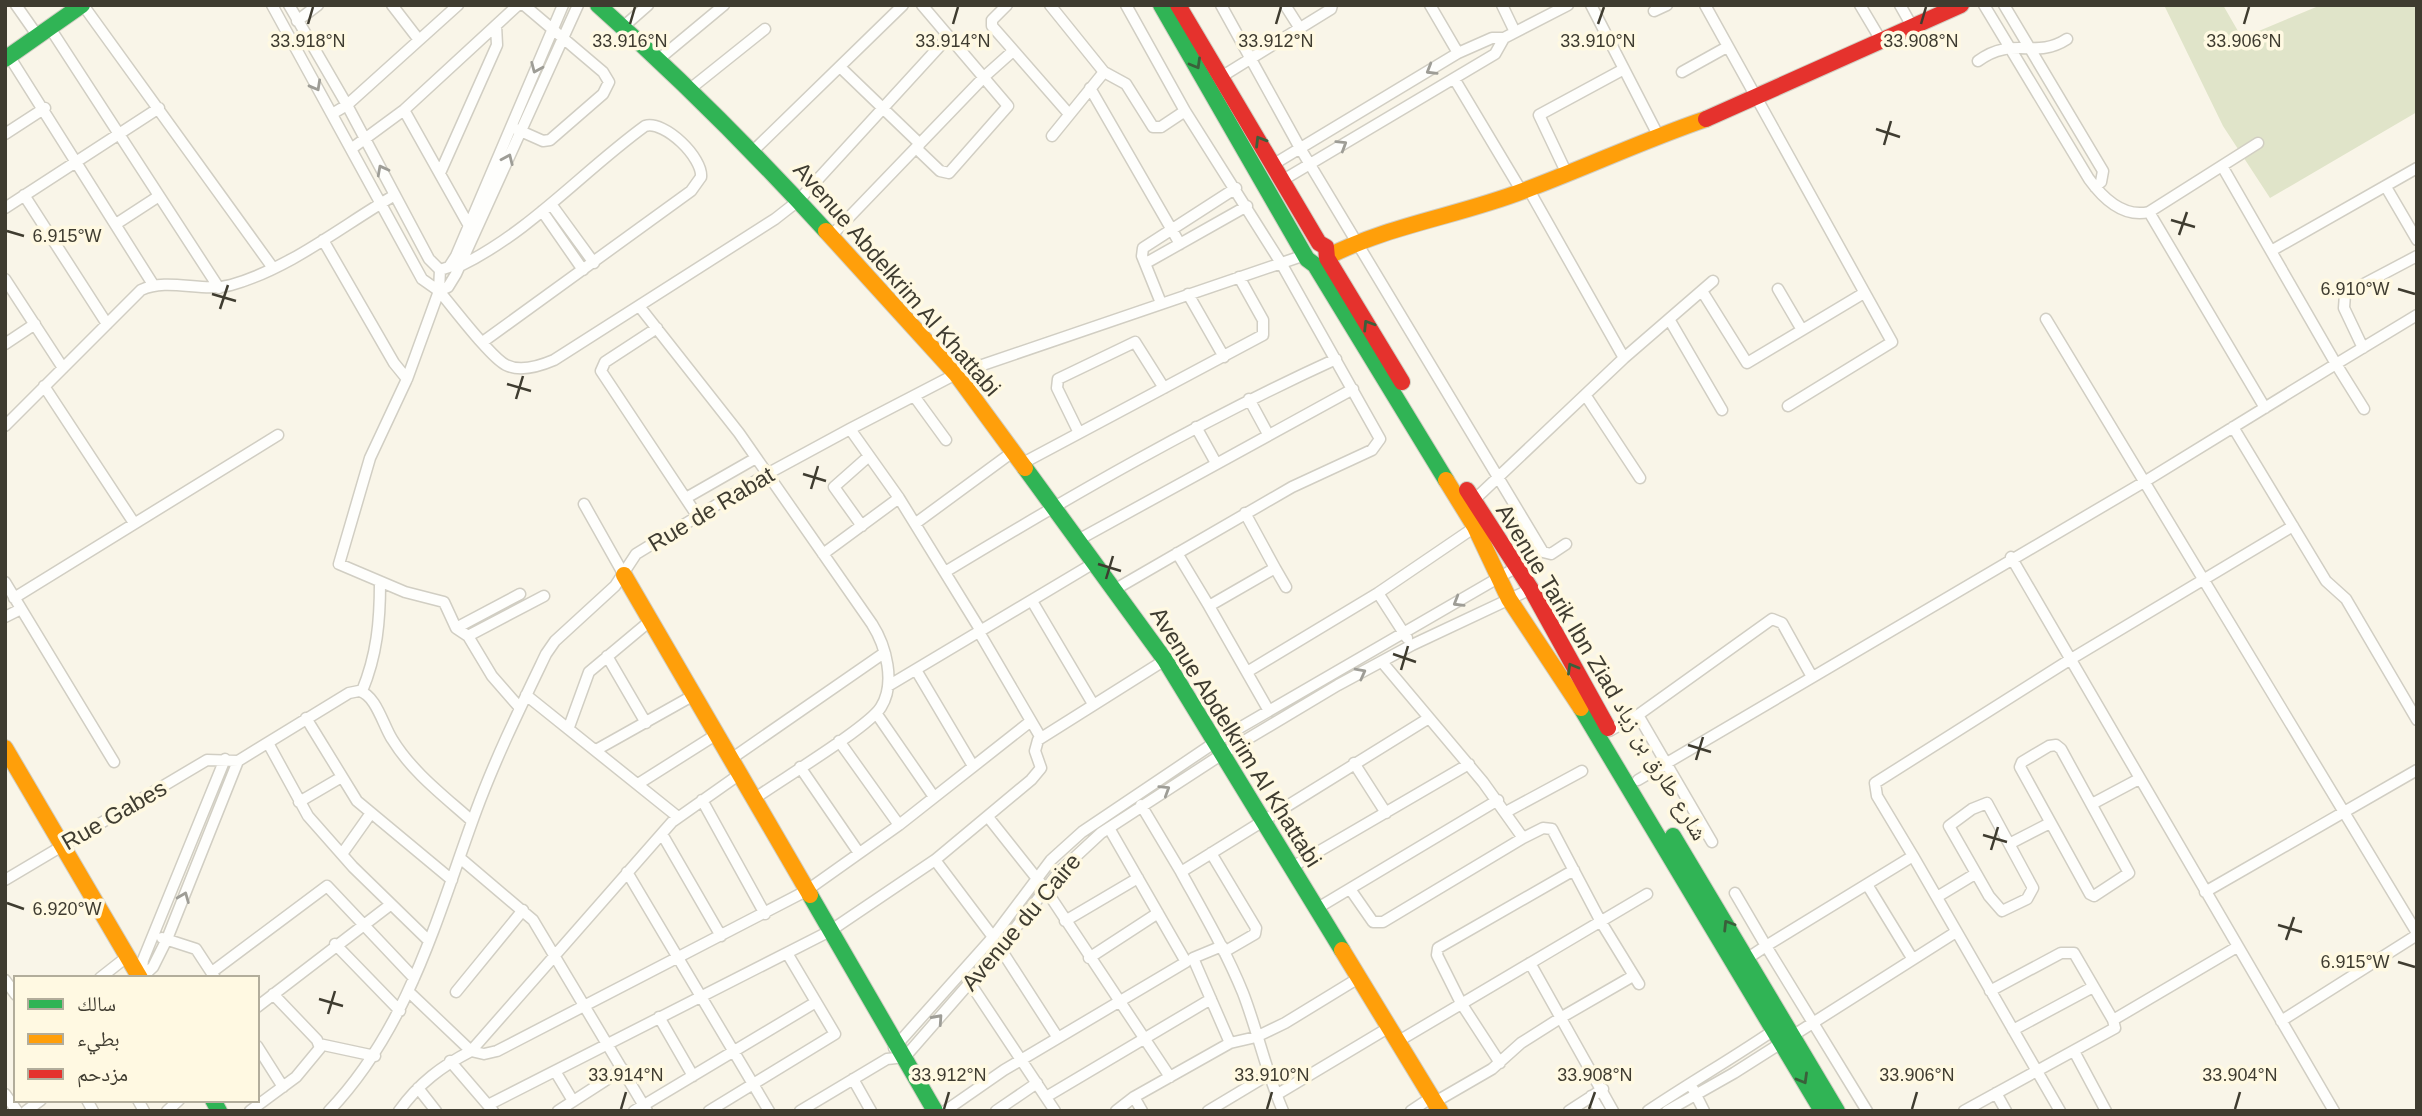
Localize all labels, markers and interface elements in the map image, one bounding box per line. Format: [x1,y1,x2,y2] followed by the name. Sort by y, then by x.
[270,31,346,51] text: 33.918°N
[592,31,668,51] text: 33.916°N
[915,31,991,51] text: 33.914°N
[1238,31,1314,51] text: 33.912°N
[1560,31,1636,51] text: 33.910°N
[1883,31,1959,51] text: 33.908°N
[2206,31,2282,51] text: 33.906°N
[1187,57,1200,70] one-way arrow
[530,61,544,73] one-way arrow
[1426,61,1439,74] one-way arrow
[308,79,321,92] one-way arrow
[1255,136,1268,149] one-way arrow
[1334,140,1347,153] one-way arrow
[500,154,514,166] one-way arrow
[788,157,1006,401] street label: Avenue Abdelkrim Al Khattabi
[377,165,390,177] one-way arrow
[32,226,102,246] text: 6.915°W
[2320,279,2390,299] text: 6.910°W
[1364,320,1377,333] one-way arrow
[643,461,779,557] street label: Rue de Rabat
[1489,499,1713,846] street label: Avenue Tarik Ibn Ziad شارع طارق بن زياد
[1453,594,1466,607] one-way arrow
[1145,602,1327,872] street label: Avenue Abdelkrim Al Khattabi
[1567,662,1580,675] one-way arrow
[1354,668,1366,682] one-way arrow
[57,775,171,855] street label: Rue Gabes
[1158,786,1171,799] one-way arrow
[956,848,1086,996] street label: Avenue du Caire
[176,891,190,903] one-way arrow
[32,899,102,919] text: 6.920°W
[1723,920,1736,933] one-way arrow
[2320,952,2390,972] text: 6.915°W
[14,976,259,1102] legend
[77,992,116,1015] text: سالك
[930,1014,942,1027] one-way arrow
[77,1027,120,1055] text: بطيء
[77,1062,128,1088] text: مزدحم
[588,1065,664,1085] text: 33.914°N
[911,1065,987,1085] text: 33.912°N
[1234,1065,1310,1085] text: 33.910°N
[1557,1065,1633,1085] text: 33.908°N
[1879,1065,1955,1085] text: 33.906°N
[2202,1065,2278,1085] text: 33.904°N
[1795,1072,1808,1085] one-way arrow

